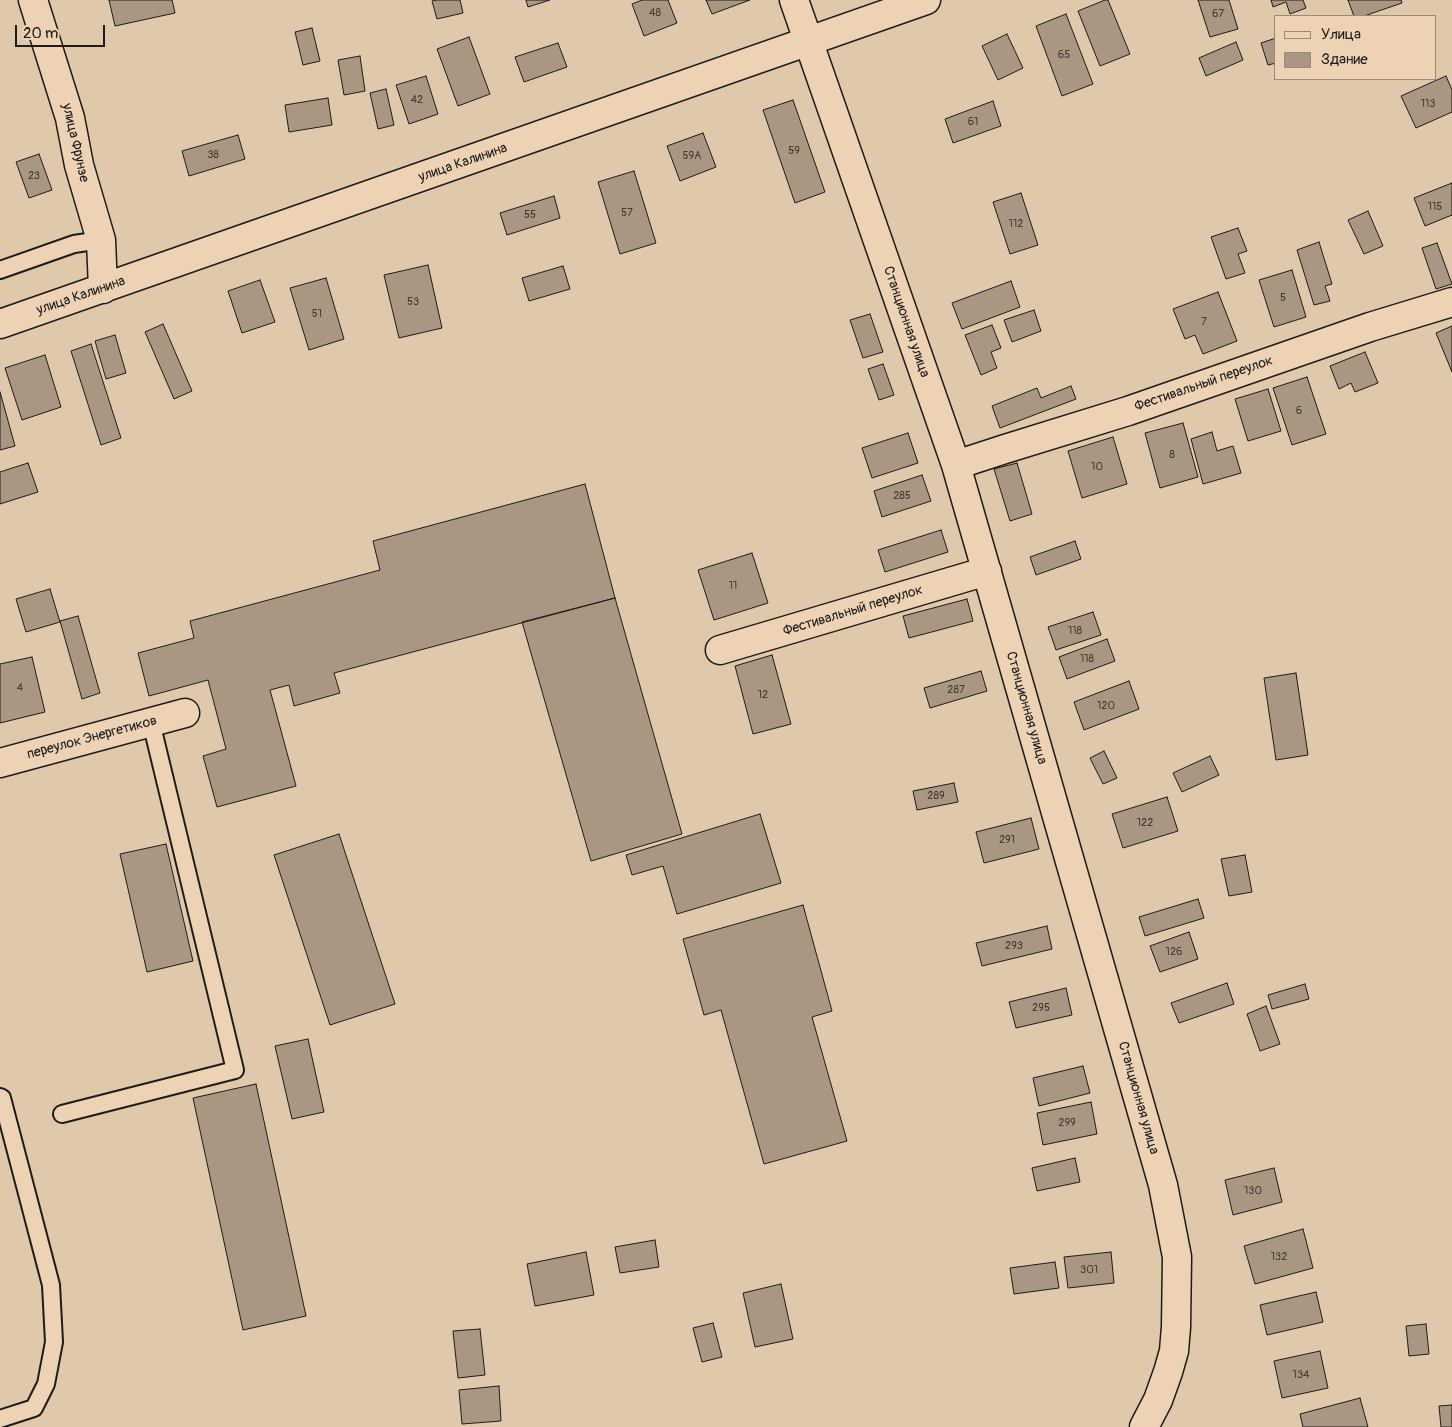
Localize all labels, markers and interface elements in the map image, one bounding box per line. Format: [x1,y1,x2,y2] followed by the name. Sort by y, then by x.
[649,6,661,20] house number: 48
[1212,7,1224,21] house number: 67
[18,15,108,47] scale bar
[1274,15,1437,80] legend
[23,24,58,43] text: 20 m
[1321,25,1361,44] text: Улица
[1058,48,1070,62] house number: 65
[1321,50,1368,69] text: Здание
[411,93,423,107] house number: 42
[1421,97,1435,111] house number: 113
[58,102,92,184] street label: улица Фрунзе
[968,115,978,129] house number: 61
[416,140,510,186] street label: улица Калинина
[788,144,800,158] house number: 59
[207,148,219,162] house number: 38
[683,149,701,163] house number: 59А
[28,169,40,183] house number: 23
[1428,200,1442,214] house number: 115
[621,206,633,220] house number: 57
[524,208,536,222] house number: 55
[1009,217,1023,231] house number: 112
[879,264,933,380] street label: Станционная улица
[34,273,128,319] street label: улица Калинина
[1280,291,1286,305] house number: 5
[407,295,419,309] house number: 53
[312,307,322,321] house number: 51
[1201,315,1207,329] house number: 7
[1133,352,1275,416] street label: Фестивальный переулок
[1296,404,1302,418] house number: 6
[1169,448,1175,462] house number: 8
[1091,460,1103,474] house number: 10
[893,489,911,503] house number: 285
[729,579,737,593] house number: 11
[781,582,925,640] street label: Фестивальный переулок
[1068,624,1082,638] house number: 118
[1002,650,1050,766] street label: Станционная улица
[1080,652,1094,666] house number: 118
[17,681,23,695] house number: 4
[947,683,965,697] house number: 287
[758,688,768,702] house number: 12
[1097,699,1115,713] house number: 120
[25,713,159,763] street label: переулок Энергетиков
[927,789,945,803] house number: 289
[1137,816,1153,830] house number: 122
[999,833,1015,847] house number: 291
[1005,939,1023,953] house number: 293
[1166,945,1182,959] house number: 126
[1032,1001,1050,1015] house number: 295
[1114,1040,1162,1156] street label: Станционная улица
[1058,1116,1076,1130] house number: 299
[1244,1184,1262,1198] house number: 130
[1271,1250,1287,1264] house number: 132
[1080,1263,1098,1277] house number: 301
[1293,1368,1309,1382] house number: 134

